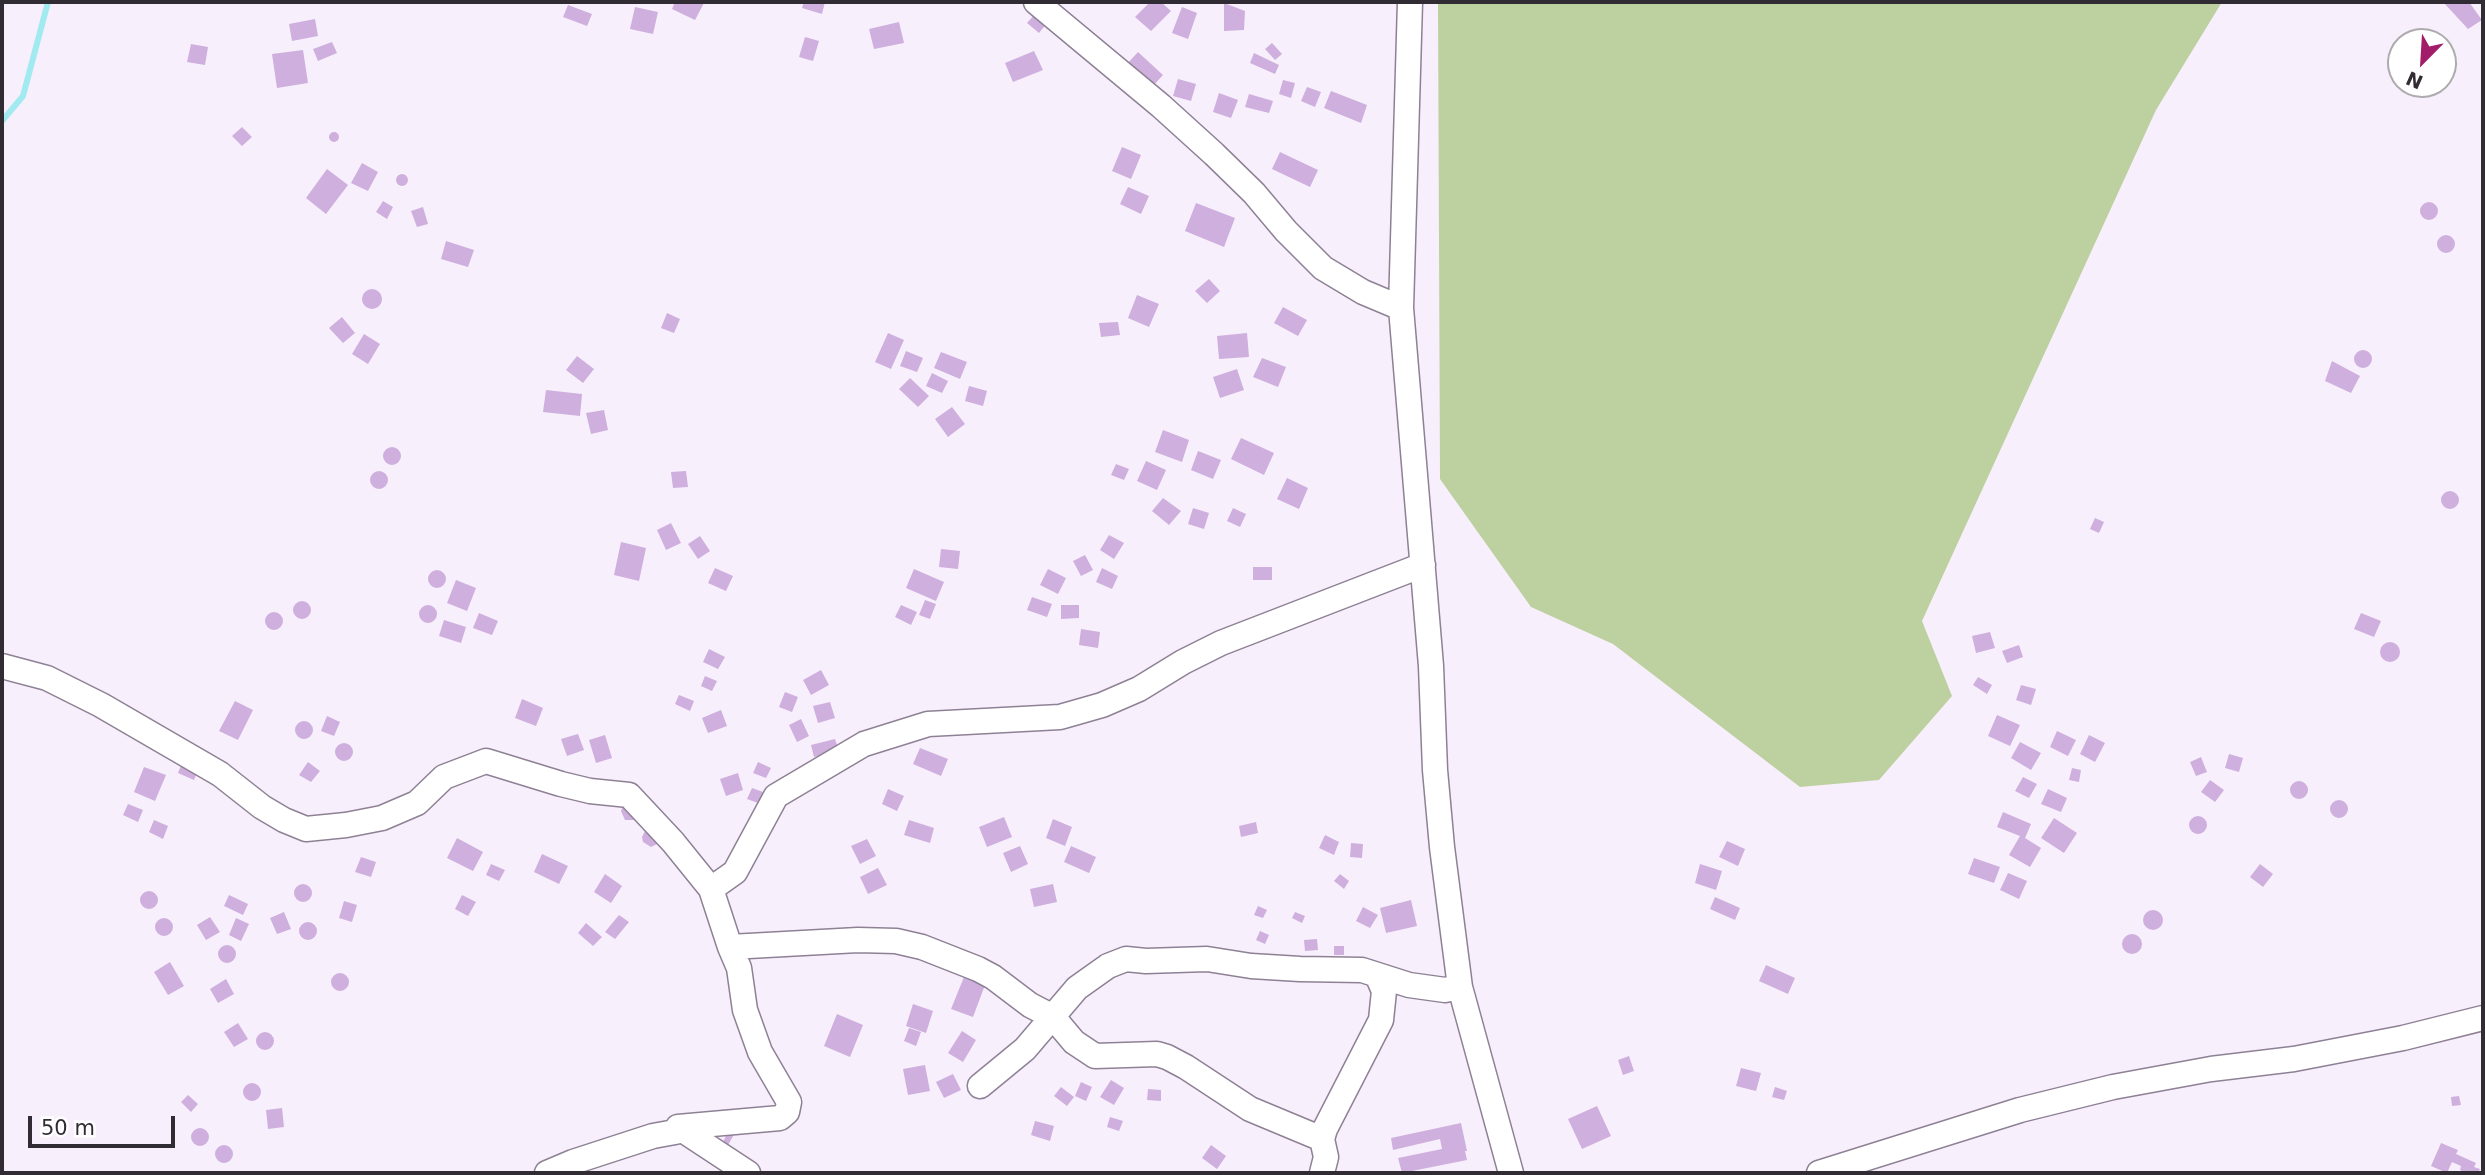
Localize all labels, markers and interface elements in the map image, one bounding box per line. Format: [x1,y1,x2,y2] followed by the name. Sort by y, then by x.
[2387,28,2457,98] north arrow
[2403,67,2426,94] text: N
[32,1102,178,1146] scale bar
[41,1116,95,1140] text: 50 m

